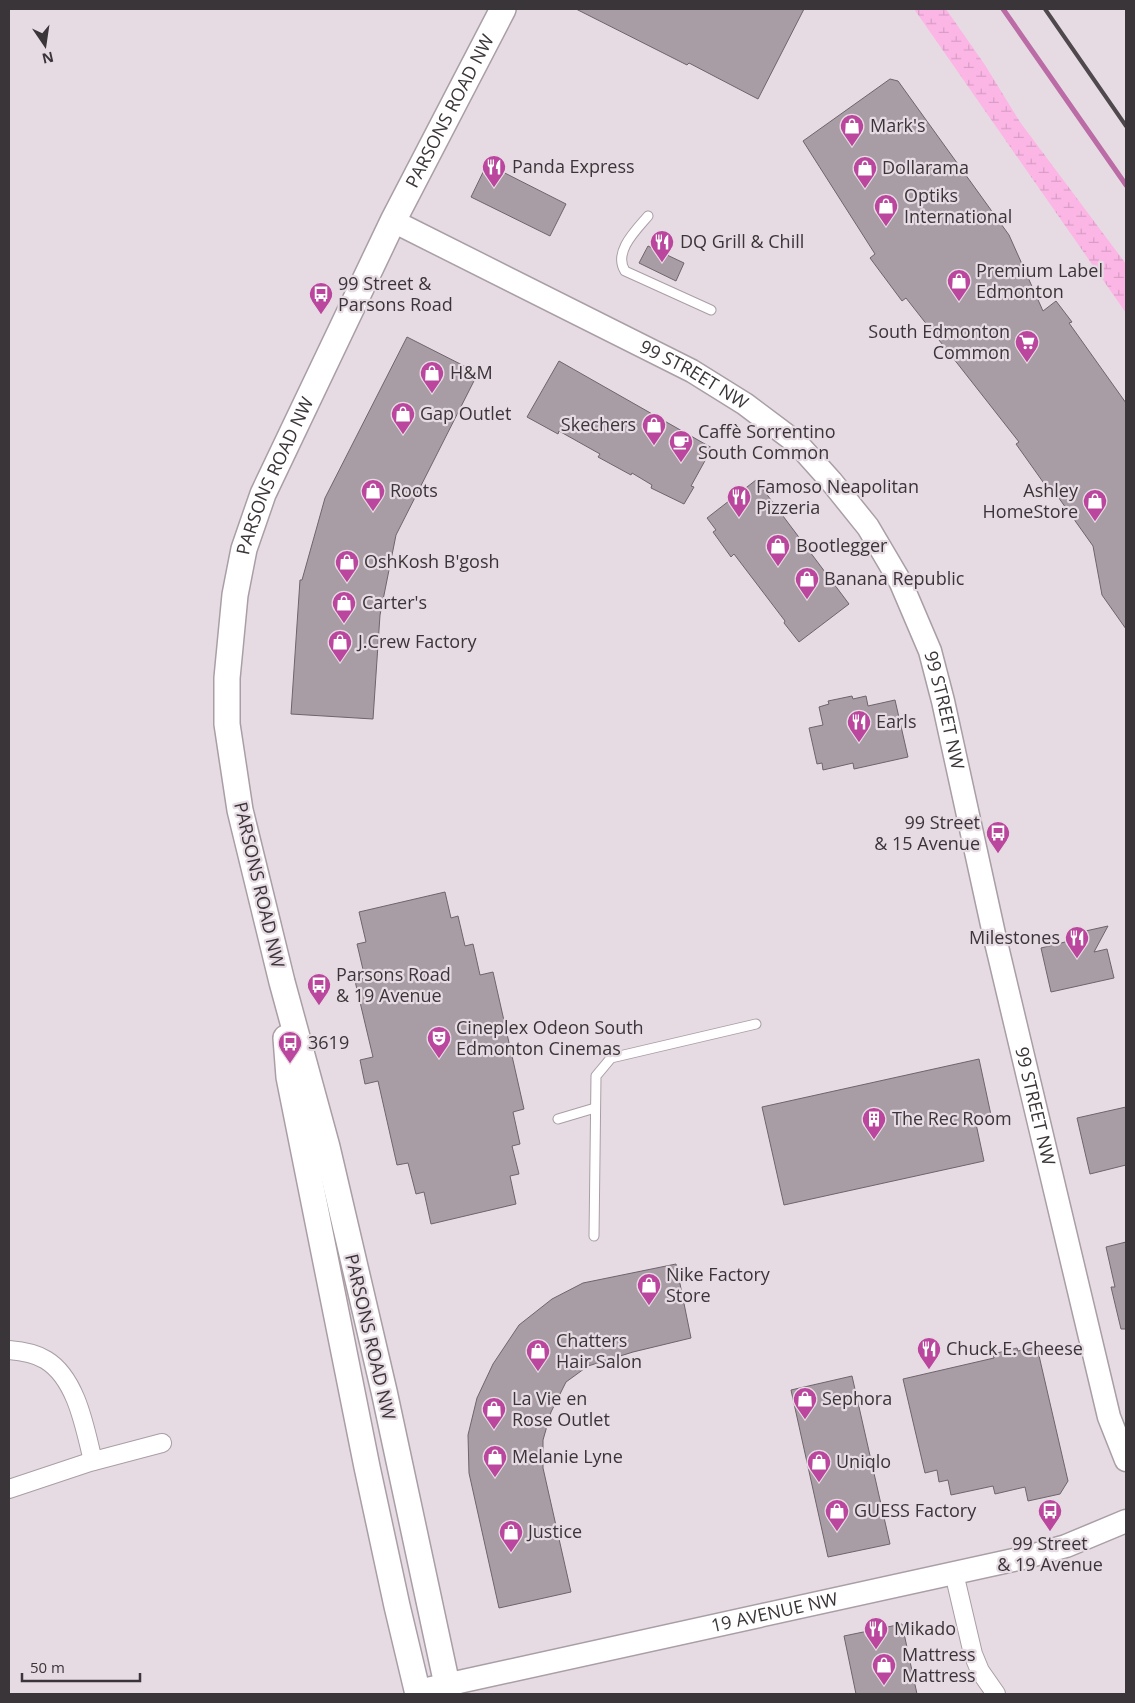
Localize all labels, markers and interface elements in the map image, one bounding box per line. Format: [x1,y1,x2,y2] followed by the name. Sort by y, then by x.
[20,20,70,70] north arrow
[399,30,499,192] street label: PARSONS ROAD NW
[40,48,56,69] text: N
[839,113,865,147] shop icon: Mark's
[870,113,926,137] place label: Mark's
[481,154,507,188] restaurant icon: Panda Express
[512,154,635,178] place label: Panda Express
[852,155,878,189] shop icon: Dollarama
[882,155,969,179] place label: Dollarama
[904,183,1012,228] place label: Optiks International
[873,193,899,227] shop icon: Optiks International
[649,229,675,263] restaurant icon: DQ Grill & Chill
[680,229,804,253] place label: DQ Grill & Chill
[976,258,1103,303] place label: Premium Label Edmonton
[946,268,972,302] shop icon: Premium Label Edmonton
[338,271,453,316] place label: 99 Street & Parsons Road
[308,281,334,315] bus stop icon: 99 Street & Parsons Road
[868,319,1010,364] place label: South Edmonton Common
[1014,329,1040,363] supermarket icon: South Edmonton Common
[636,334,754,414] street label: 99 STREET NW
[419,360,445,394] shop icon: H&M
[450,360,493,384] place label: H&M
[230,392,319,557] street label: PARSONS ROAD NW
[390,401,416,435] shop icon: Gap Outlet
[420,401,511,425] place label: Gap Outlet
[561,412,636,436] place label: Skechers
[641,412,667,446] shop icon: Skechers
[698,419,836,464] place label: Caffè Sorrentino South Common
[668,429,694,463] cafe icon: Caffè Sorrentino South Common
[756,474,919,519] place label: Famoso Neapolitan Pizzeria
[360,478,386,512] shop icon: Roots
[390,478,438,502] place label: Roots
[983,478,1079,523] place label: Ashley HomeStore
[726,484,752,518] restaurant icon: Famoso Neapolitan Pizzeria
[1082,488,1108,522] shop icon: Ashley HomeStore
[765,533,791,567] shop icon: Bootlegger
[796,533,888,557] place label: Bootlegger
[334,549,360,583] shop icon: OshKosh B'gosh
[364,549,500,573] place label: OshKosh B'gosh
[794,566,820,600] shop icon: Banana Republic
[824,566,965,590] place label: Banana Republic
[331,590,357,624] shop icon: Carter's
[362,590,427,614] place label: Carter's
[327,629,353,663] shop icon: J.Crew Factory
[356,629,478,653] place label: J.Crew Factory
[920,648,971,772] street label: 99 STREET NW
[846,709,872,743] restaurant icon: Earls
[876,709,916,733] place label: Earls
[229,799,291,971] street label: PARSONS ROAD NW
[874,810,980,855] place label: 99 Street & 15 Avenue
[985,820,1011,854] bus stop icon: 99 Street & 15 Avenue
[969,925,1060,949] place label: Milestones
[1064,925,1090,959] restaurant icon: Milestones
[336,962,451,1007] place label: Parsons Road & 19 Avenue
[306,972,332,1006] bus stop icon: Parsons Road & 19 Avenue
[456,1015,644,1060] place label: Cineplex Odeon South Edmonton Cinemas
[426,1025,452,1059] theatre icon: Cineplex Odeon South Edmonton Cinemas
[277,1030,303,1064] bus stop icon: 3619
[308,1030,349,1054] place label: 3619
[1010,1044,1062,1168] street label: 99 STREET NW
[861,1106,887,1140] building icon: The Rec Room
[892,1106,1012,1130] place label: The Rec Room
[340,1251,402,1423] street label: PARSONS ROAD NW
[666,1262,771,1307] place label: Nike Factory Store
[636,1272,662,1306] shop icon: Nike Factory Store
[556,1328,642,1373] place label: Chatters Hair Salon
[916,1336,942,1370] restaurant icon: Chuck E. Cheese
[946,1336,1083,1360] place label: Chuck E. Cheese
[525,1338,551,1372] shop icon: Chatters Hair Salon
[512,1386,610,1431] place label: La Vie en Rose Outlet
[792,1386,818,1420] shop icon: Sephora
[822,1386,892,1410] place label: Sephora
[481,1396,507,1430] shop icon: La Vie en Rose Outlet
[482,1444,508,1478] shop icon: Melanie Lyne
[512,1444,623,1468] place label: Melanie Lyne
[806,1449,832,1483] shop icon: Uniqlo
[836,1449,891,1473] place label: Uniqlo
[824,1498,850,1532] shop icon: GUESS Factory
[854,1498,977,1522] place label: GUESS Factory
[1037,1498,1063,1532] bus stop icon: 99 Street & 19 Avenue
[498,1519,524,1553] shop icon: Justice
[526,1519,582,1543] place label: Justice
[997,1531,1103,1576] place label: 99 Street & 19 Avenue
[709,1586,840,1637] street label: 19 AVENUE NW
[863,1616,889,1650] restaurant icon: Mikado
[894,1616,956,1640] place label: Mikado
[902,1642,976,1687] place label: Mattress Mattress
[22,1650,140,1682] scale bar
[871,1652,897,1686] shop icon: Mattress Mattress
[30,1657,65,1677] text: 50 m

